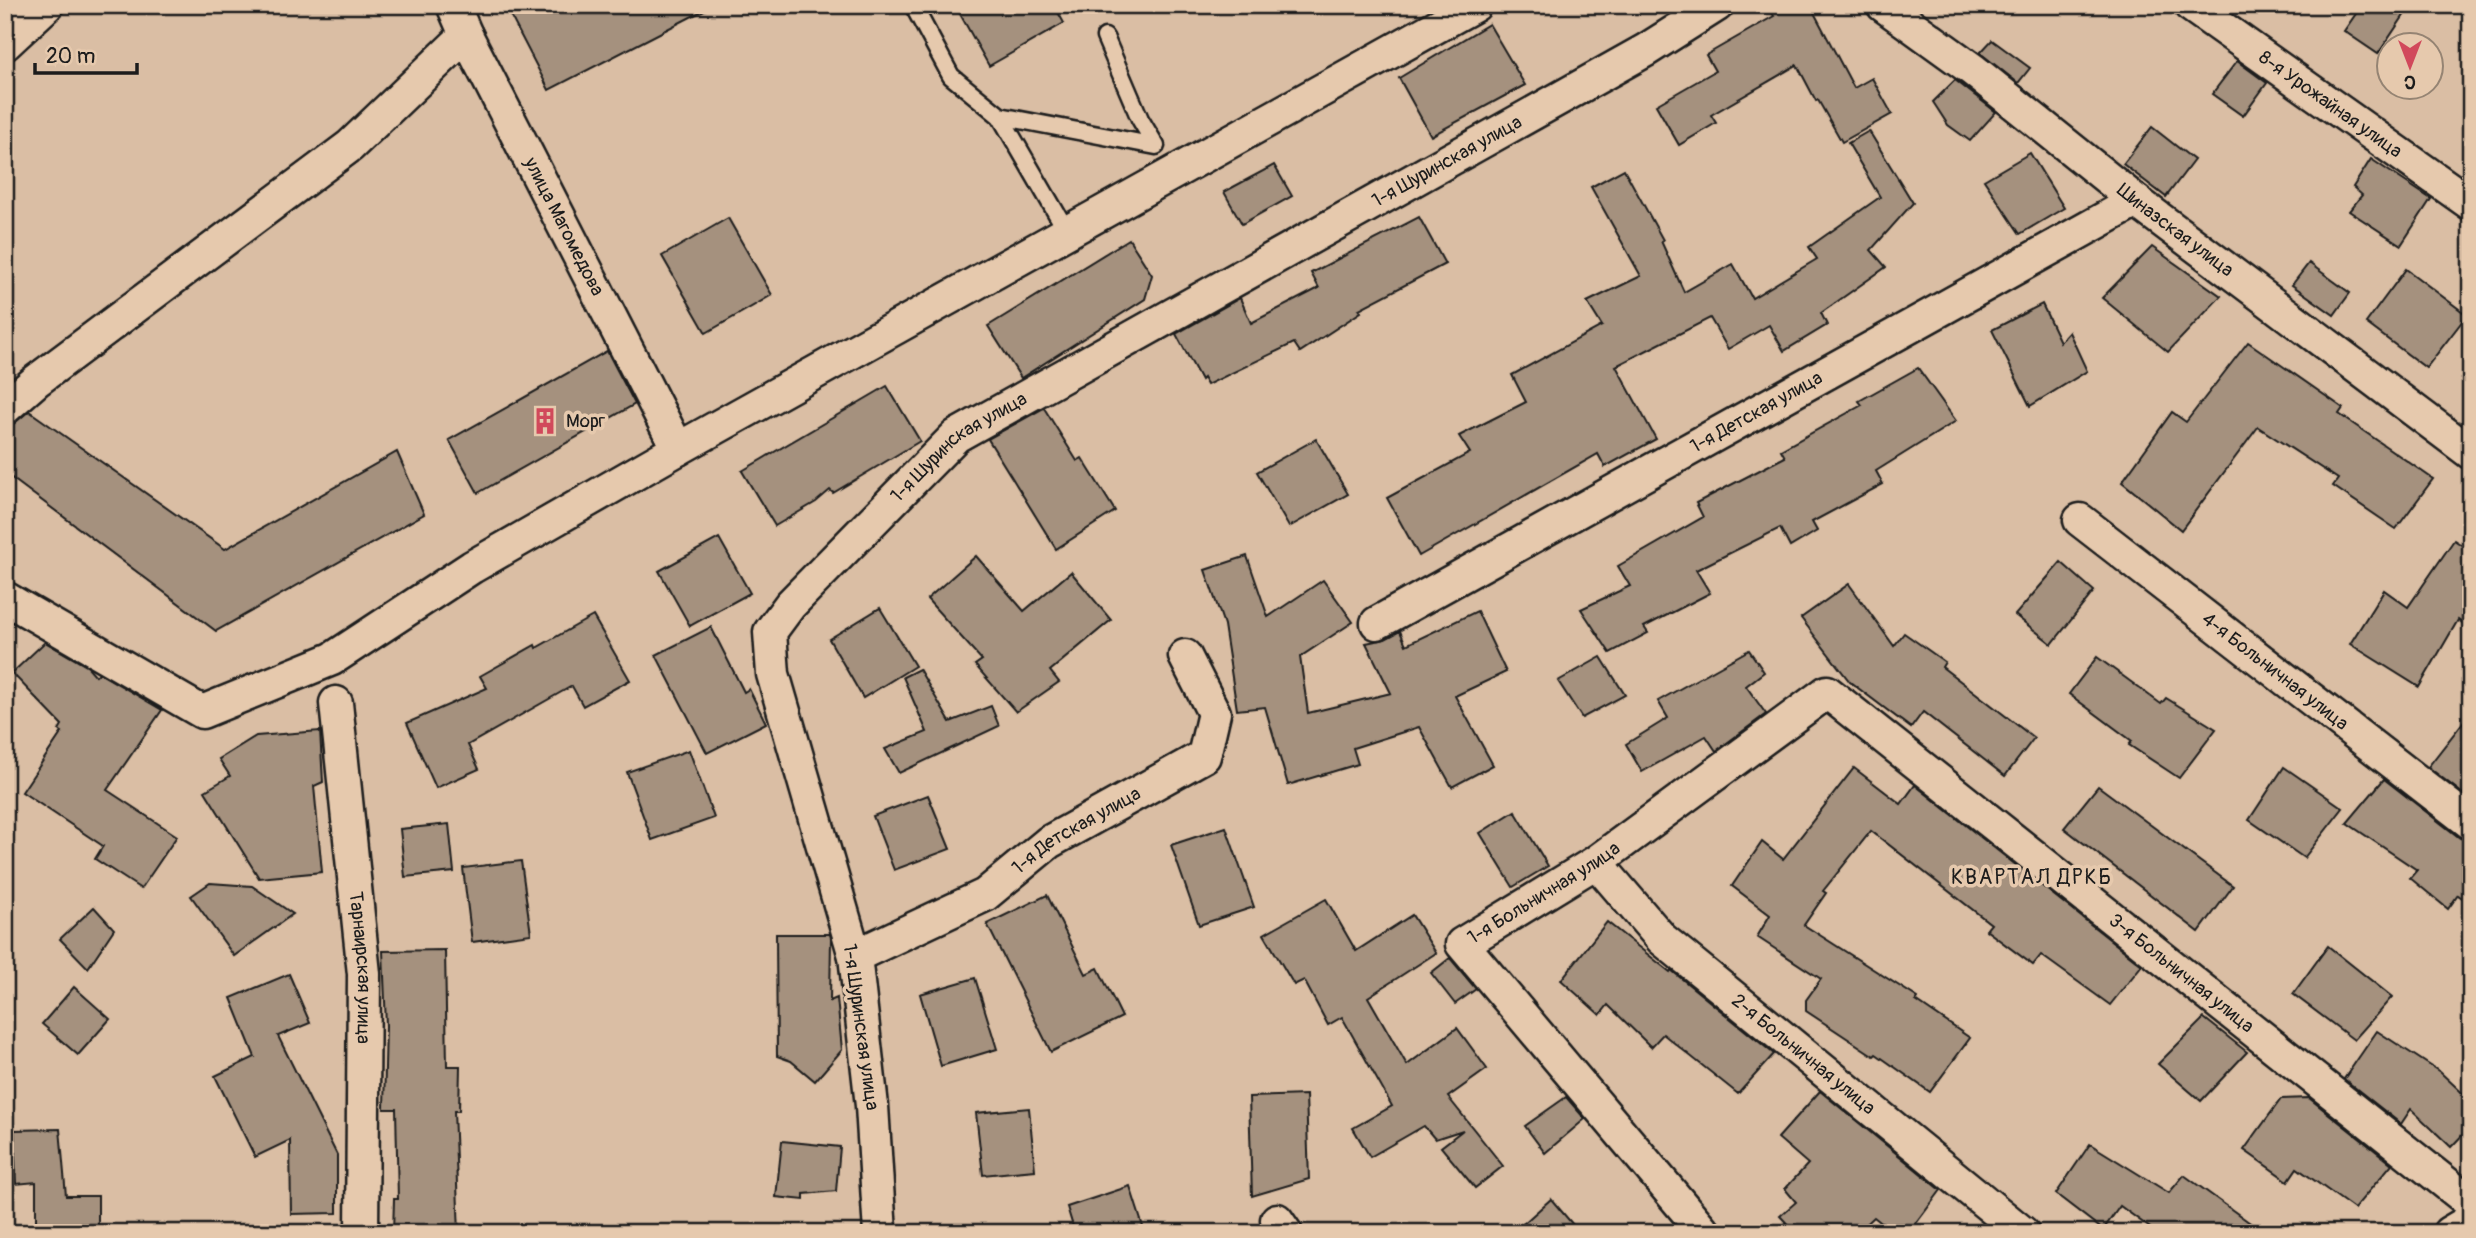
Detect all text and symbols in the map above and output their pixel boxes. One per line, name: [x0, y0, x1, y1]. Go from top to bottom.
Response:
scale bar: [35, 32, 136, 76]
north arrow: [2374, 32, 2444, 102]
text: 20 m: [46, 43, 95, 70]
street label: 8-я Урожайная улица: [2254, 45, 2407, 163]
text: С: [2404, 70, 2416, 94]
street label: 1-я Шуринская улица: [1368, 110, 1526, 213]
street label: улица Магомедова: [518, 152, 610, 300]
street label: Шиназская улица: [2112, 178, 2238, 282]
street label: 1-я Детская улица: [1686, 366, 1827, 458]
street label: 1-я Шуринская улица: [885, 387, 1031, 508]
building icon: Морг: [530, 406, 560, 436]
place label: Морг: [566, 409, 606, 433]
street label: 4-я Больничная улица: [2197, 607, 2353, 736]
street label: 1-я Детская улица: [1007, 781, 1145, 880]
street label: 1-я Больничная улица: [1463, 836, 1625, 950]
district label: КВАРТАЛ ДРКБ: [1951, 864, 2113, 891]
street label: Тарнаирская улица: [344, 890, 376, 1044]
street label: 3-я Больничная улица: [2104, 908, 2259, 1038]
street label: 1-я Шуринская улица: [837, 942, 885, 1112]
street label: 2-я Больничная улица: [1727, 989, 1880, 1120]

